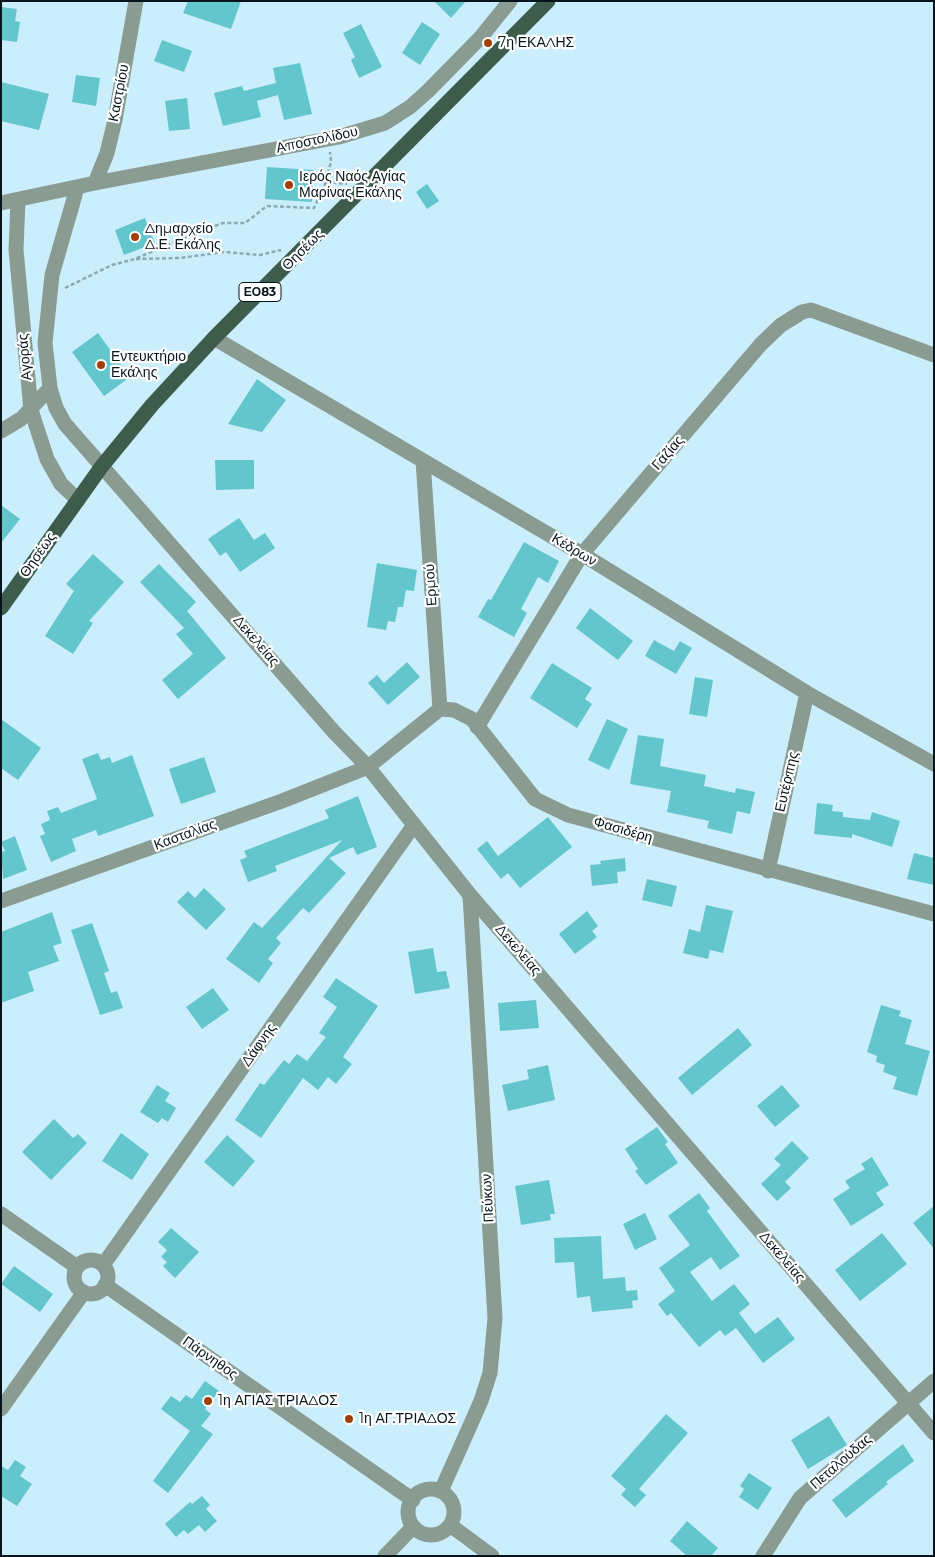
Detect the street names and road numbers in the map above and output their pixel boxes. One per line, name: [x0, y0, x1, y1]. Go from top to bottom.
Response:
street label: Καστρίου: [105, 63, 133, 123]
street label: Αποστολίδου: [275, 123, 359, 157]
street label: Θησέως: [279, 226, 327, 274]
road number: ΕΟ83: [239, 282, 281, 302]
street label: Αγοράς: [15, 333, 35, 381]
street label: Γαζίας: [649, 432, 687, 474]
street label: Θησέως: [16, 529, 60, 581]
street label: Κέδρων: [549, 530, 599, 570]
street label: Ερμού: [421, 563, 441, 607]
street label: Δεκελείας: [230, 612, 282, 670]
street label: Ευτέρπης: [772, 750, 802, 814]
street label: Φασιδέρη: [591, 814, 655, 846]
street label: Κασταλίας: [152, 816, 218, 854]
street label: Δεκελείας: [492, 921, 544, 979]
street label: Δάφνης: [238, 1020, 280, 1070]
street label: Πεύκων: [478, 1173, 498, 1223]
street label: Δεκελείας: [756, 1228, 808, 1286]
street label: Πάρνηθος: [179, 1333, 241, 1383]
street label: Πεταλούδας: [807, 1431, 875, 1493]

